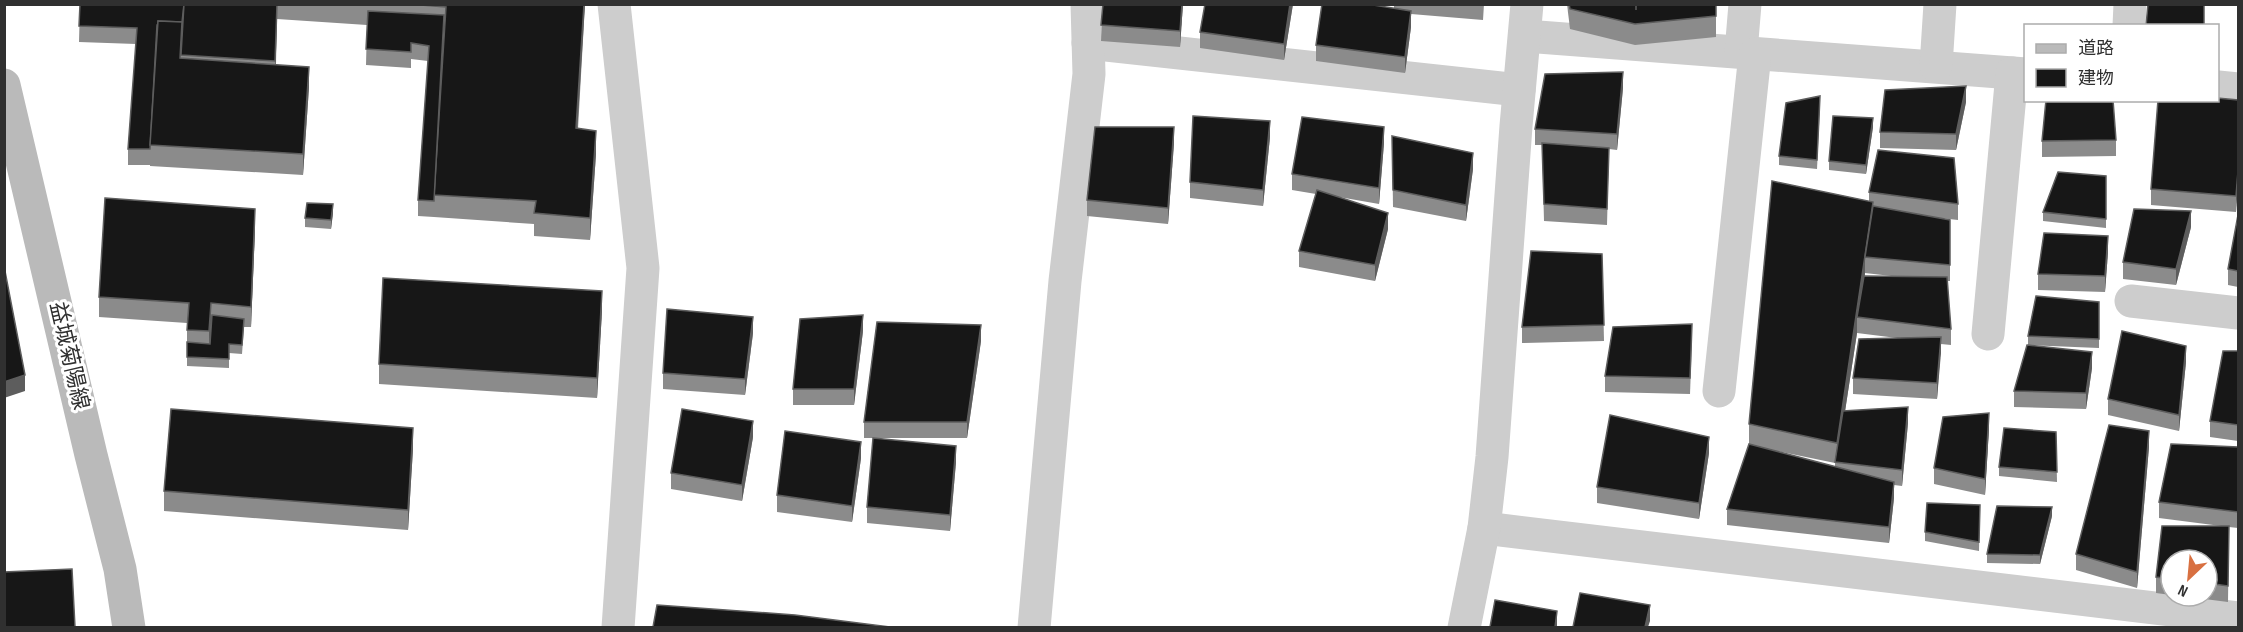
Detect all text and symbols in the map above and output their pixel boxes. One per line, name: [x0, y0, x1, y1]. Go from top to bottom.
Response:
legend: [2024, 24, 2219, 102]
text: 道路: [2078, 38, 2114, 59]
text: 建物: [2078, 68, 2114, 89]
street label: 益城菊陽線: [43, 299, 95, 413]
north arrow: [2159, 548, 2219, 608]
text: N: [2175, 580, 2191, 601]

